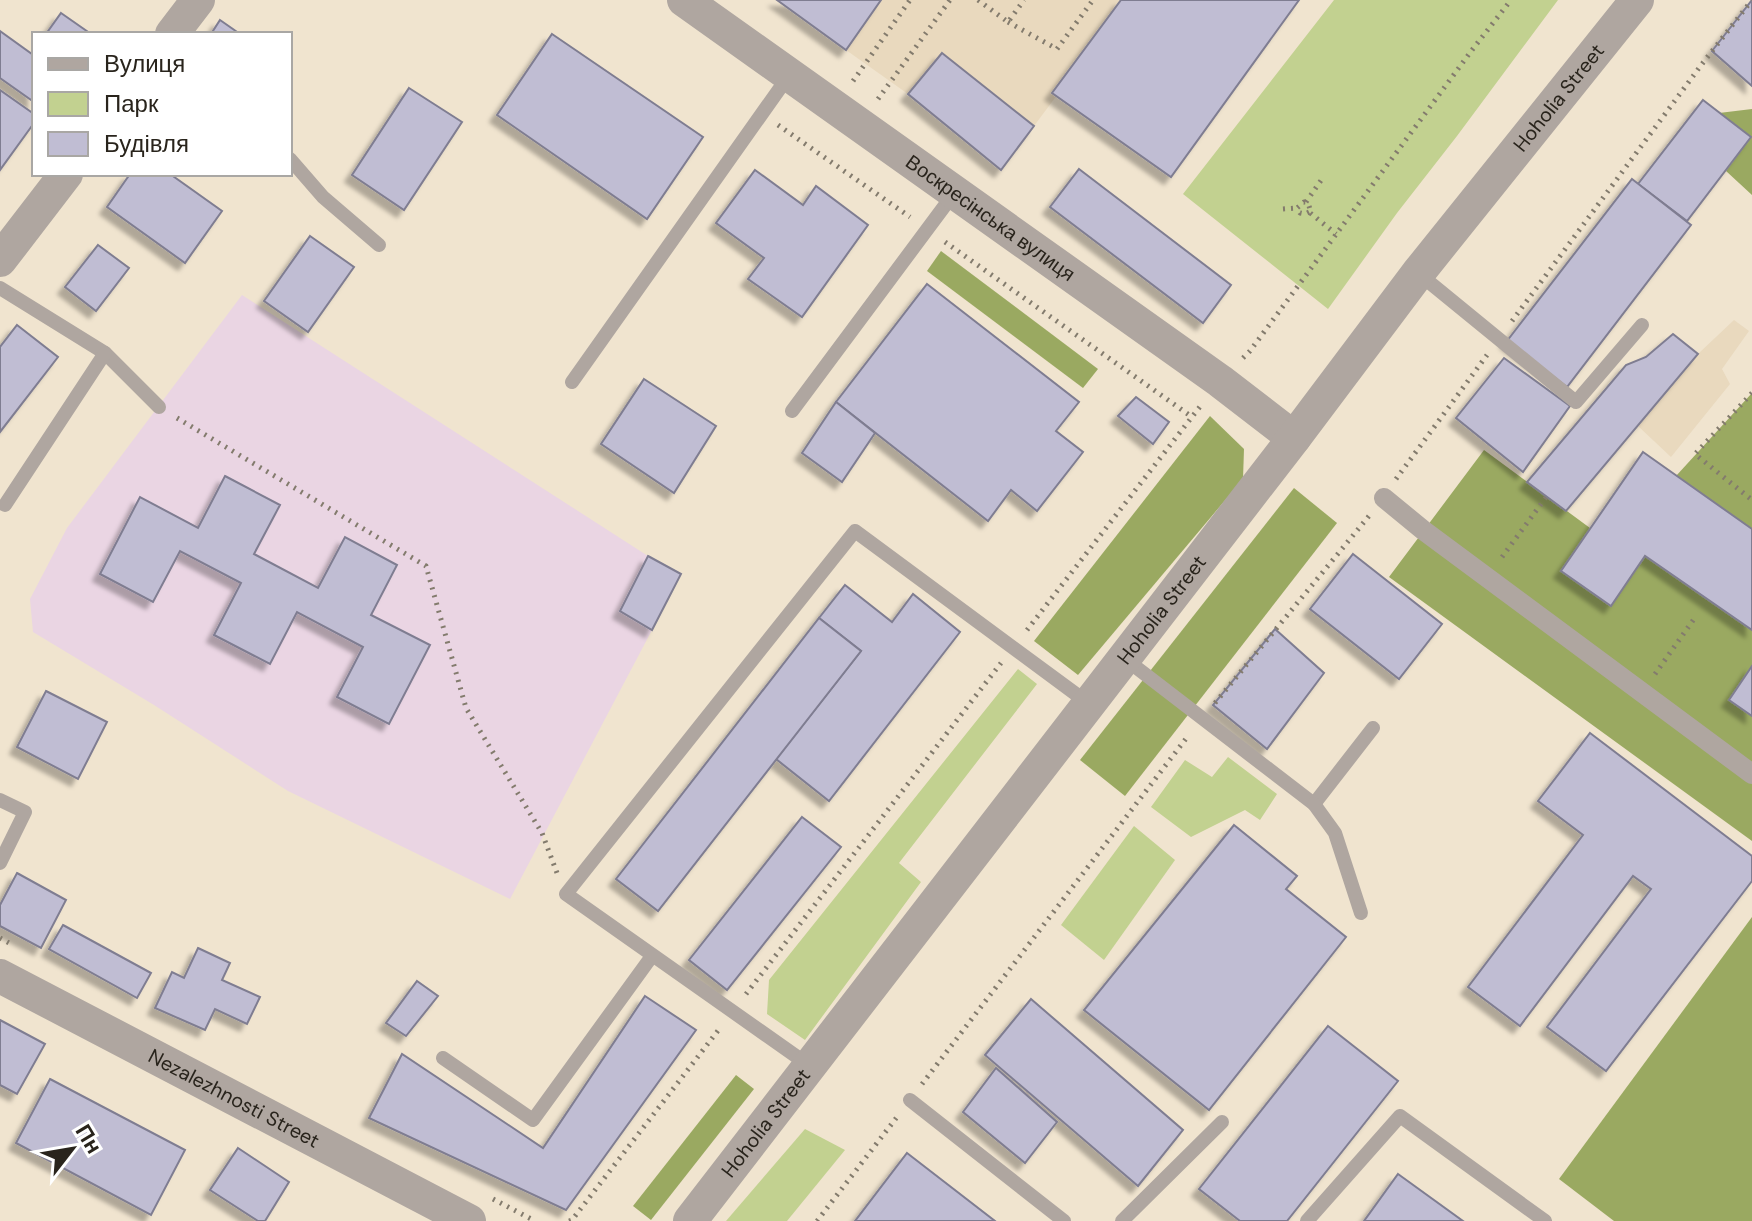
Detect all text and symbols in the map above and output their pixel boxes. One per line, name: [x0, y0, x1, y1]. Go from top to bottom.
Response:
legend: [32, 32, 292, 176]
street label: Hoholia Street: [1507, 38, 1610, 157]
text: Вулиця: [104, 48, 185, 79]
text: Парк: [104, 88, 159, 119]
text: Будівля: [104, 128, 189, 159]
street label: Воскресінська вулиця: [901, 149, 1080, 287]
street label: Hoholia Street: [1111, 550, 1212, 670]
street label: Nezalezhnosti Street: [144, 1043, 324, 1154]
street label: Hoholia Street: [715, 1063, 816, 1183]
north arrow: [32, 1109, 112, 1189]
text: Пн: [69, 1119, 109, 1159]

